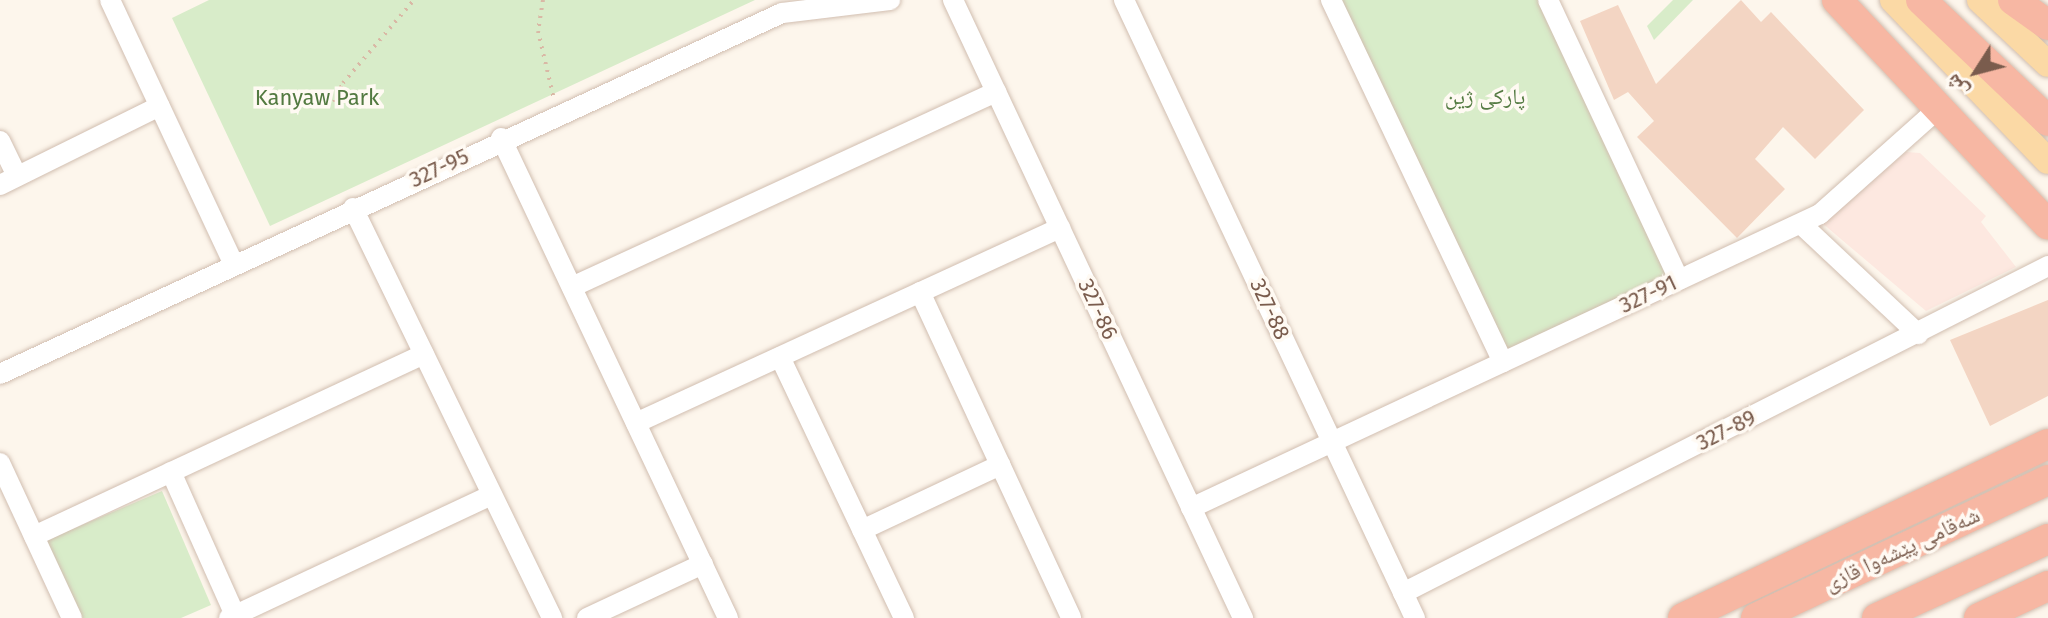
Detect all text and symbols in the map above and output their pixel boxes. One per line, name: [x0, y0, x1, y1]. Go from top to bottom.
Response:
north arrow: [1936, 32, 2016, 112]
text: ش: [1938, 69, 1974, 104]
park label: پارکی ژین: [1445, 84, 1525, 110]
park label: Kanyaw Park: [255, 85, 379, 111]
street label: 327-95: [405, 143, 473, 193]
street label: 327-91: [1615, 269, 1681, 319]
street label: 327-86: [1073, 274, 1123, 344]
street label: 327-88: [1244, 274, 1296, 344]
street label: 327-89: [1692, 404, 1760, 456]
street label: شەقامی پێشەوا قازی: [1820, 501, 1984, 597]

